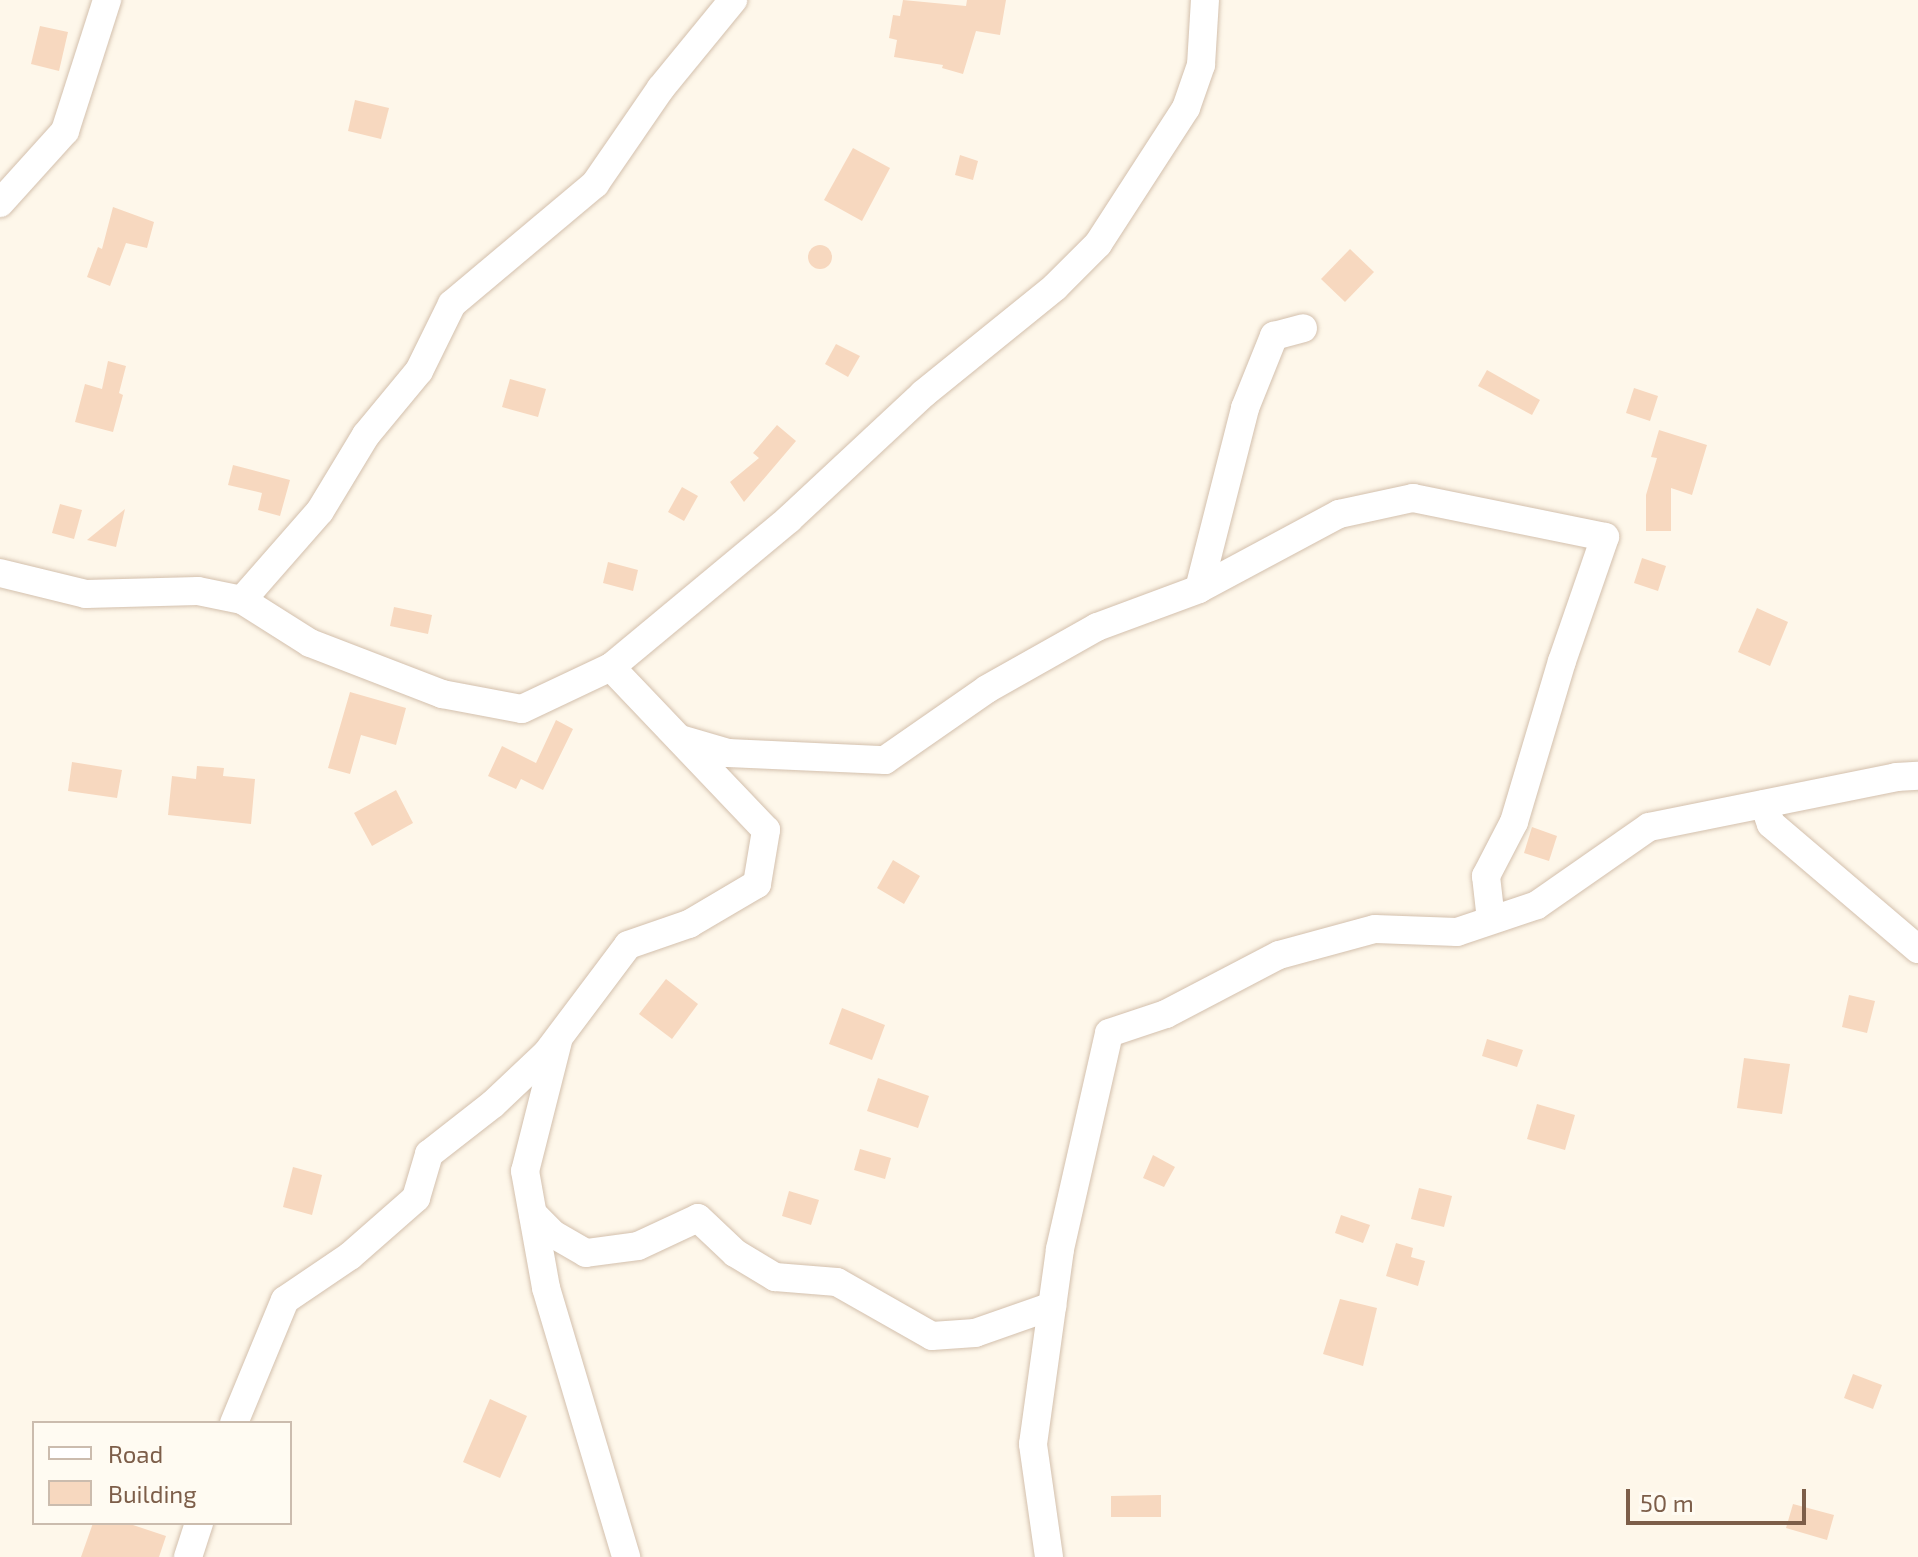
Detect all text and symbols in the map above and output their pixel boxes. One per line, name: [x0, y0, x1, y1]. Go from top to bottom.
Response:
legend: [32, 1421, 292, 1525]
text: Road: [108, 1439, 163, 1468]
scale bar: [1630, 1473, 1810, 1523]
text: Building: [108, 1479, 197, 1508]
text: 50 m: [1640, 1488, 1694, 1517]

